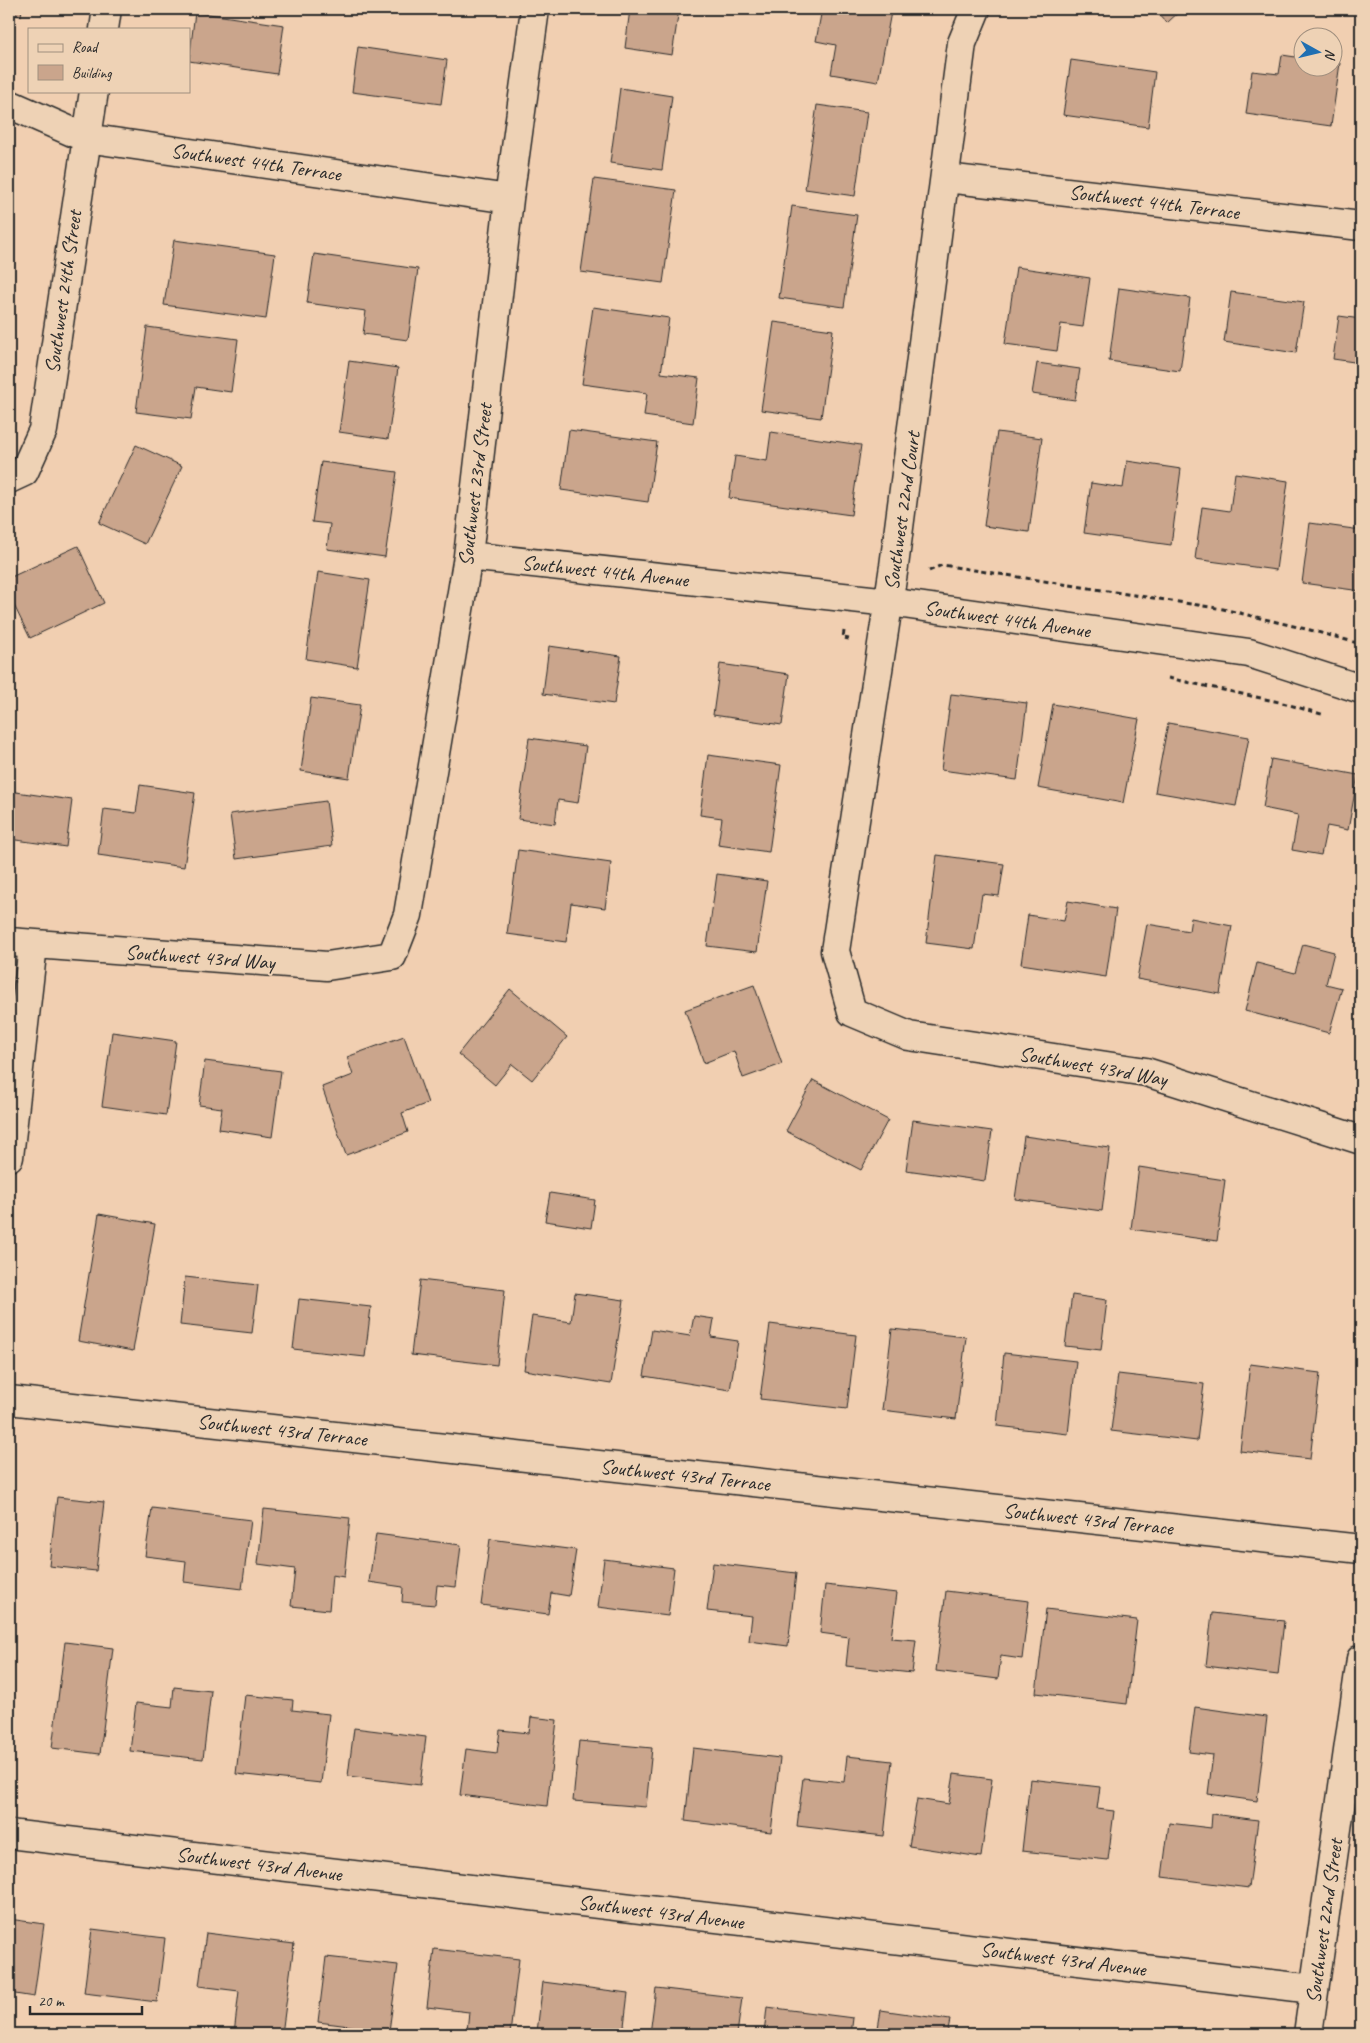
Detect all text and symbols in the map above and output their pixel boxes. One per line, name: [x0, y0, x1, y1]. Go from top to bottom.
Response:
legend: [28, 28, 190, 92]
north arrow: [1292, 28, 1342, 78]
text: Road: [72, 38, 99, 57]
text: N: [1321, 48, 1339, 62]
text: Building: [72, 64, 112, 83]
street label: Southwest 44th Terrace: [169, 137, 344, 187]
street label: Southwest 44th Terrace: [1067, 179, 1242, 225]
street label: Southwest 24th Street: [39, 207, 88, 375]
street label: Southwest 23rd Street: [452, 400, 498, 568]
street label: Southwest 22nd Court: [878, 428, 926, 592]
street label: Southwest 44th Avenue: [520, 549, 691, 593]
street label: Southwest 44th Avenue: [922, 594, 1093, 644]
street label: Southwest 43rd Way: [124, 939, 277, 975]
street label: Southwest 43rd Way: [1017, 1040, 1171, 1092]
street label: Southwest 43rd Terrace: [196, 1408, 369, 1452]
street label: Southwest 43rd Terrace: [599, 1453, 772, 1497]
street label: Southwest 43rd Terrace: [1002, 1497, 1175, 1541]
street label: Southwest 22nd Street: [1300, 1835, 1349, 2005]
street label: Southwest 43rd Avenue: [175, 1841, 344, 1887]
street label: Southwest 43rd Avenue: [577, 1889, 746, 1935]
street label: Southwest 43rd Avenue: [979, 1936, 1148, 1982]
scale bar: [30, 1983, 142, 2015]
text: 20 m: [38, 1992, 65, 2011]

